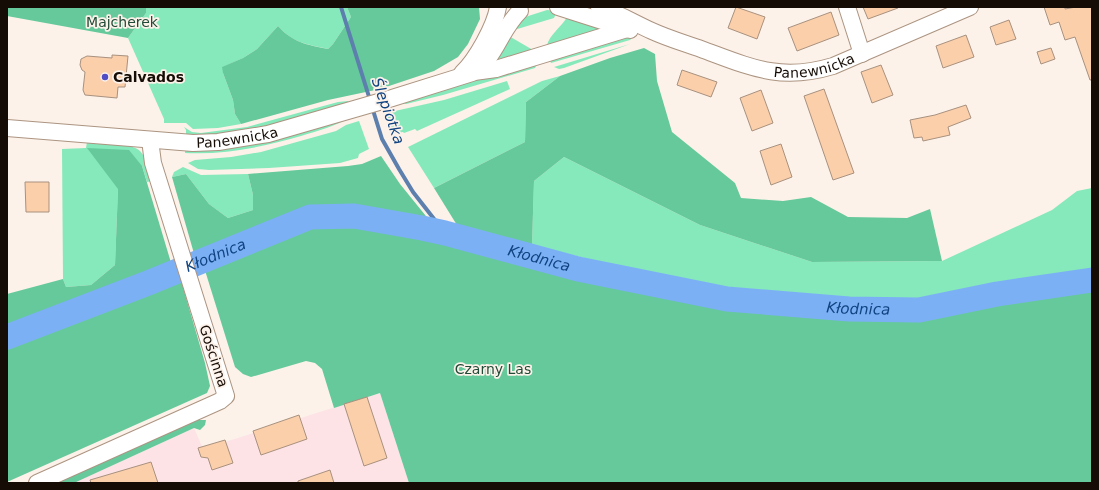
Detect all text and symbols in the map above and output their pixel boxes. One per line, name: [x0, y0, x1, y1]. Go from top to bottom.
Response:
park label: Majcherek: [86, 14, 159, 30]
street label: Panewnicka: [773, 50, 857, 81]
place label: Calvados: [113, 69, 184, 85]
marker: Calvados: [100, 72, 110, 82]
water label: Ślepiotka: [368, 75, 409, 147]
street label: Panewnicka: [196, 124, 280, 151]
water label: Kłodnica: [183, 235, 249, 276]
water label: Kłodnica: [506, 241, 572, 276]
water label: Kłodnica: [826, 298, 890, 319]
street label: Gościnna: [196, 323, 232, 389]
park label: Czarny Las: [455, 361, 531, 377]

